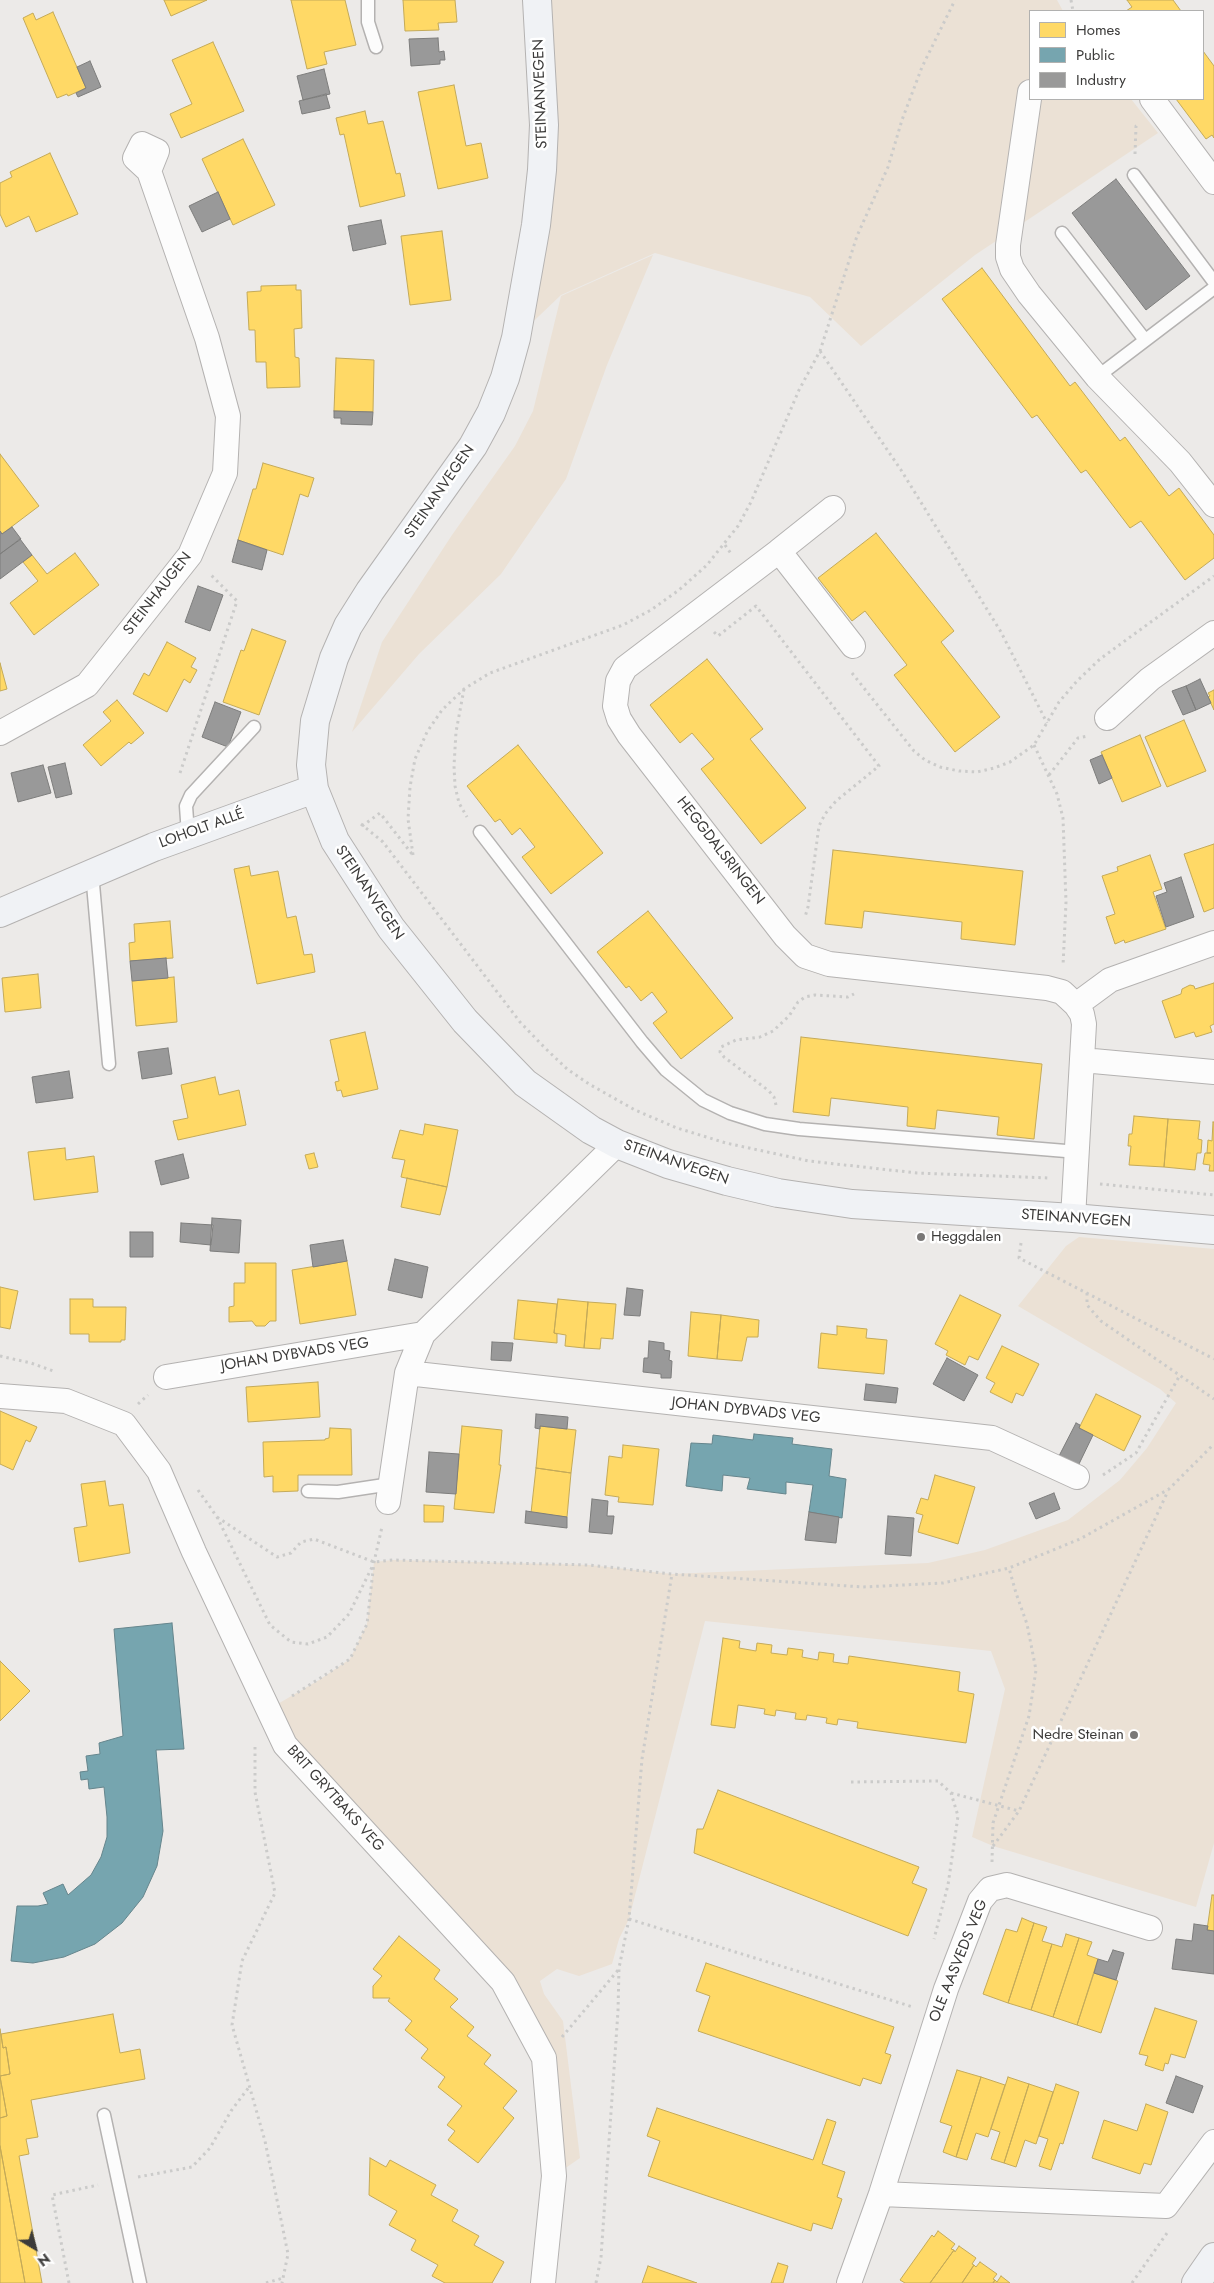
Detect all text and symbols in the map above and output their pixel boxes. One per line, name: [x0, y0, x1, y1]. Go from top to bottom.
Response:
legend: [1029, 10, 1204, 100]
text: Homes: [1076, 19, 1120, 41]
street label: STEINANVEGEN: [530, 39, 552, 149]
text: Public: [1076, 44, 1115, 66]
text: Industry: [1076, 69, 1126, 91]
street label: STEINANVEGEN: [401, 442, 479, 542]
street label: STEINHAUGEN: [120, 549, 196, 639]
street label: HEGGDALSRINGEN: [672, 793, 768, 909]
street label: LOHOLT ALLÉ: [157, 805, 247, 853]
street label: STEINANVEGEN: [331, 842, 407, 944]
street label: STEINANVEGEN: [621, 1137, 731, 1189]
street label: STEINANVEGEN: [1021, 1206, 1131, 1232]
place label: Heggdalen: [931, 1228, 1001, 1246]
marker: Heggdalen: [915, 1231, 927, 1243]
street label: JOHAN DYBVADS VEG: [220, 1334, 370, 1376]
street label: JOHAN DYBVADS VEG: [671, 1394, 821, 1428]
place label: Nedre Steinan: [1033, 1726, 1124, 1744]
marker: Nedre Steinan: [1128, 1729, 1140, 1741]
street label: BRIT GRYTBAKS VEG: [283, 1742, 387, 1856]
street label: OLE AASVEDS VEG: [926, 1897, 992, 2025]
north arrow: [10, 2223, 60, 2273]
text: N: [34, 2249, 54, 2271]

